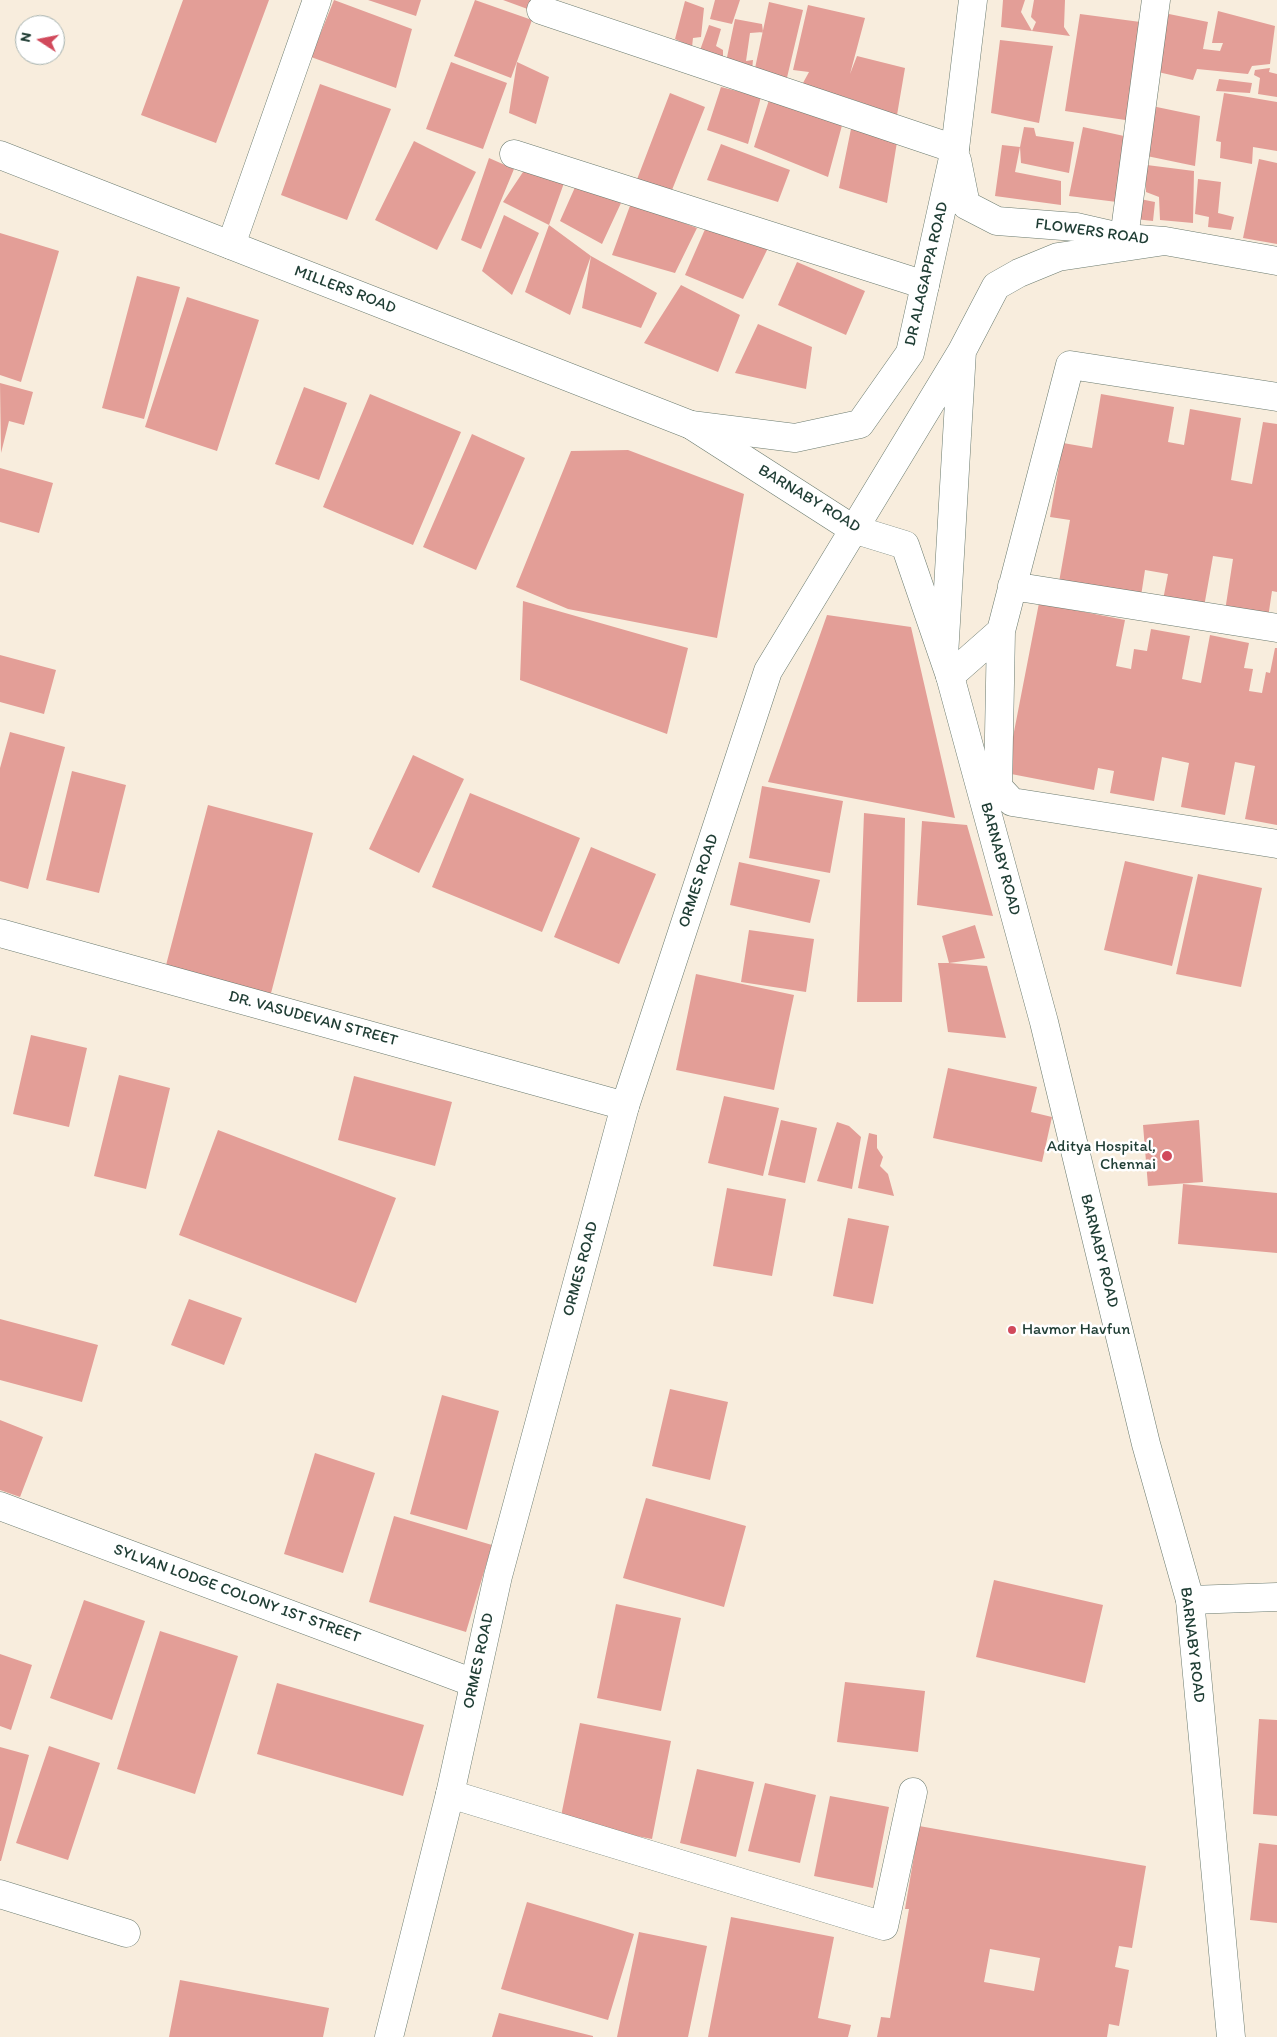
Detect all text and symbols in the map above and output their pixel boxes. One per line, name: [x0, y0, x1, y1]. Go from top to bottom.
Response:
north arrow: [15, 15, 65, 65]
text: N: [17, 31, 35, 44]
street label: DR ALAGAPPA ROAD: [901, 200, 953, 348]
street label: FLOWERS ROAD: [1034, 215, 1150, 249]
street label: MILLERS ROAD: [291, 262, 399, 318]
street label: BARNABY ROAD: [754, 461, 864, 537]
street label: BARNABY ROAD: [976, 800, 1024, 918]
street label: ORMES ROAD: [675, 832, 723, 930]
street label: DR. VASUDEVAN STREET: [226, 987, 400, 1051]
place label: Aditya Hospital, Chennai: [1047, 1137, 1156, 1175]
marker: Aditya Hospital, Chennai: [1160, 1149, 1174, 1163]
street label: BARNABY ROAD: [1076, 1192, 1122, 1310]
street label: ORMES ROAD: [559, 1219, 603, 1319]
place label: Havmor Havfun: [1022, 1320, 1130, 1340]
marker: Havmor Havfun: [1006, 1324, 1018, 1336]
street label: SYLVAN LODGE COLONY 1ST STREET: [111, 1540, 363, 1648]
street label: BARNABY ROAD: [1175, 1586, 1209, 1704]
street label: ORMES ROAD: [459, 1611, 499, 1711]

